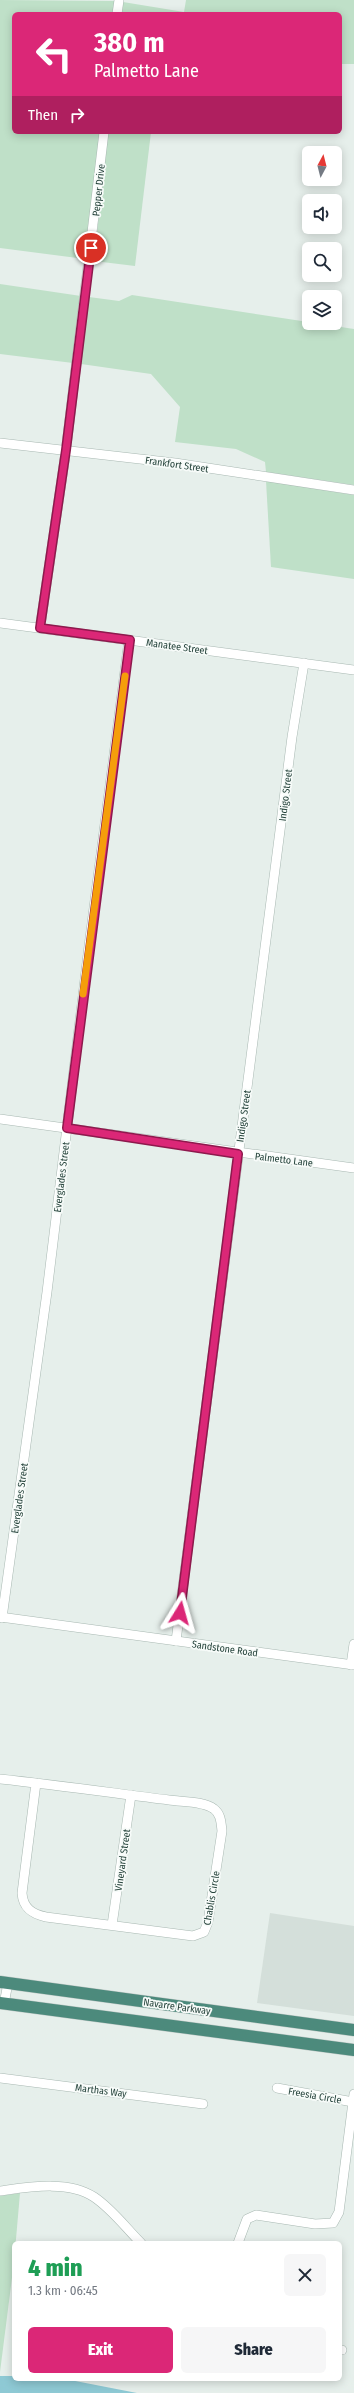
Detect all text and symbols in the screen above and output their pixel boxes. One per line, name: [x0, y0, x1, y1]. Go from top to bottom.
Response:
text: 380 m: [94, 26, 165, 59]
icon: left: [28, 28, 80, 80]
text: Palmetto Lane: [94, 60, 199, 82]
icon: right: [66, 104, 88, 126]
text: Then: [28, 106, 58, 124]
north arrow: [302, 146, 342, 186]
map controls: [302, 146, 342, 330]
street label: Pepper Drive: [90, 163, 108, 217]
button: sound: [302, 194, 342, 234]
pin: [74, 231, 108, 265]
icon: arrive: [80, 237, 102, 259]
button: search: [302, 242, 342, 282]
button: layers: [302, 290, 342, 330]
street label: Frankfort Street: [144, 455, 210, 475]
street label: Manatee Street: [145, 637, 209, 657]
street label: Indigo Street: [277, 768, 295, 822]
street label: Indigo Street: [234, 1089, 254, 1143]
street label: Everglades Street: [52, 1140, 72, 1213]
street label: Palmetto Lane: [254, 1150, 314, 1170]
street label: Everglades Street: [9, 1461, 31, 1534]
position arrow: [159, 1592, 201, 1634]
street label: Sandstone Road: [191, 1638, 259, 1660]
street label: Vineyard Street: [113, 1828, 133, 1892]
street label: Chablis Circle: [201, 1870, 223, 1926]
street label: Navarre Parkway: [143, 1996, 212, 2018]
street label: Marthas Way: [74, 2082, 128, 2100]
street label: Freesia Circle: [287, 2085, 342, 2107]
text: 4 min: [28, 2254, 82, 2282]
button: close: [284, 2254, 326, 2296]
text: 1.3 km · 06:45: [28, 2283, 98, 2298]
button: Exit: [28, 2327, 173, 2373]
button: Share: [181, 2327, 326, 2373]

